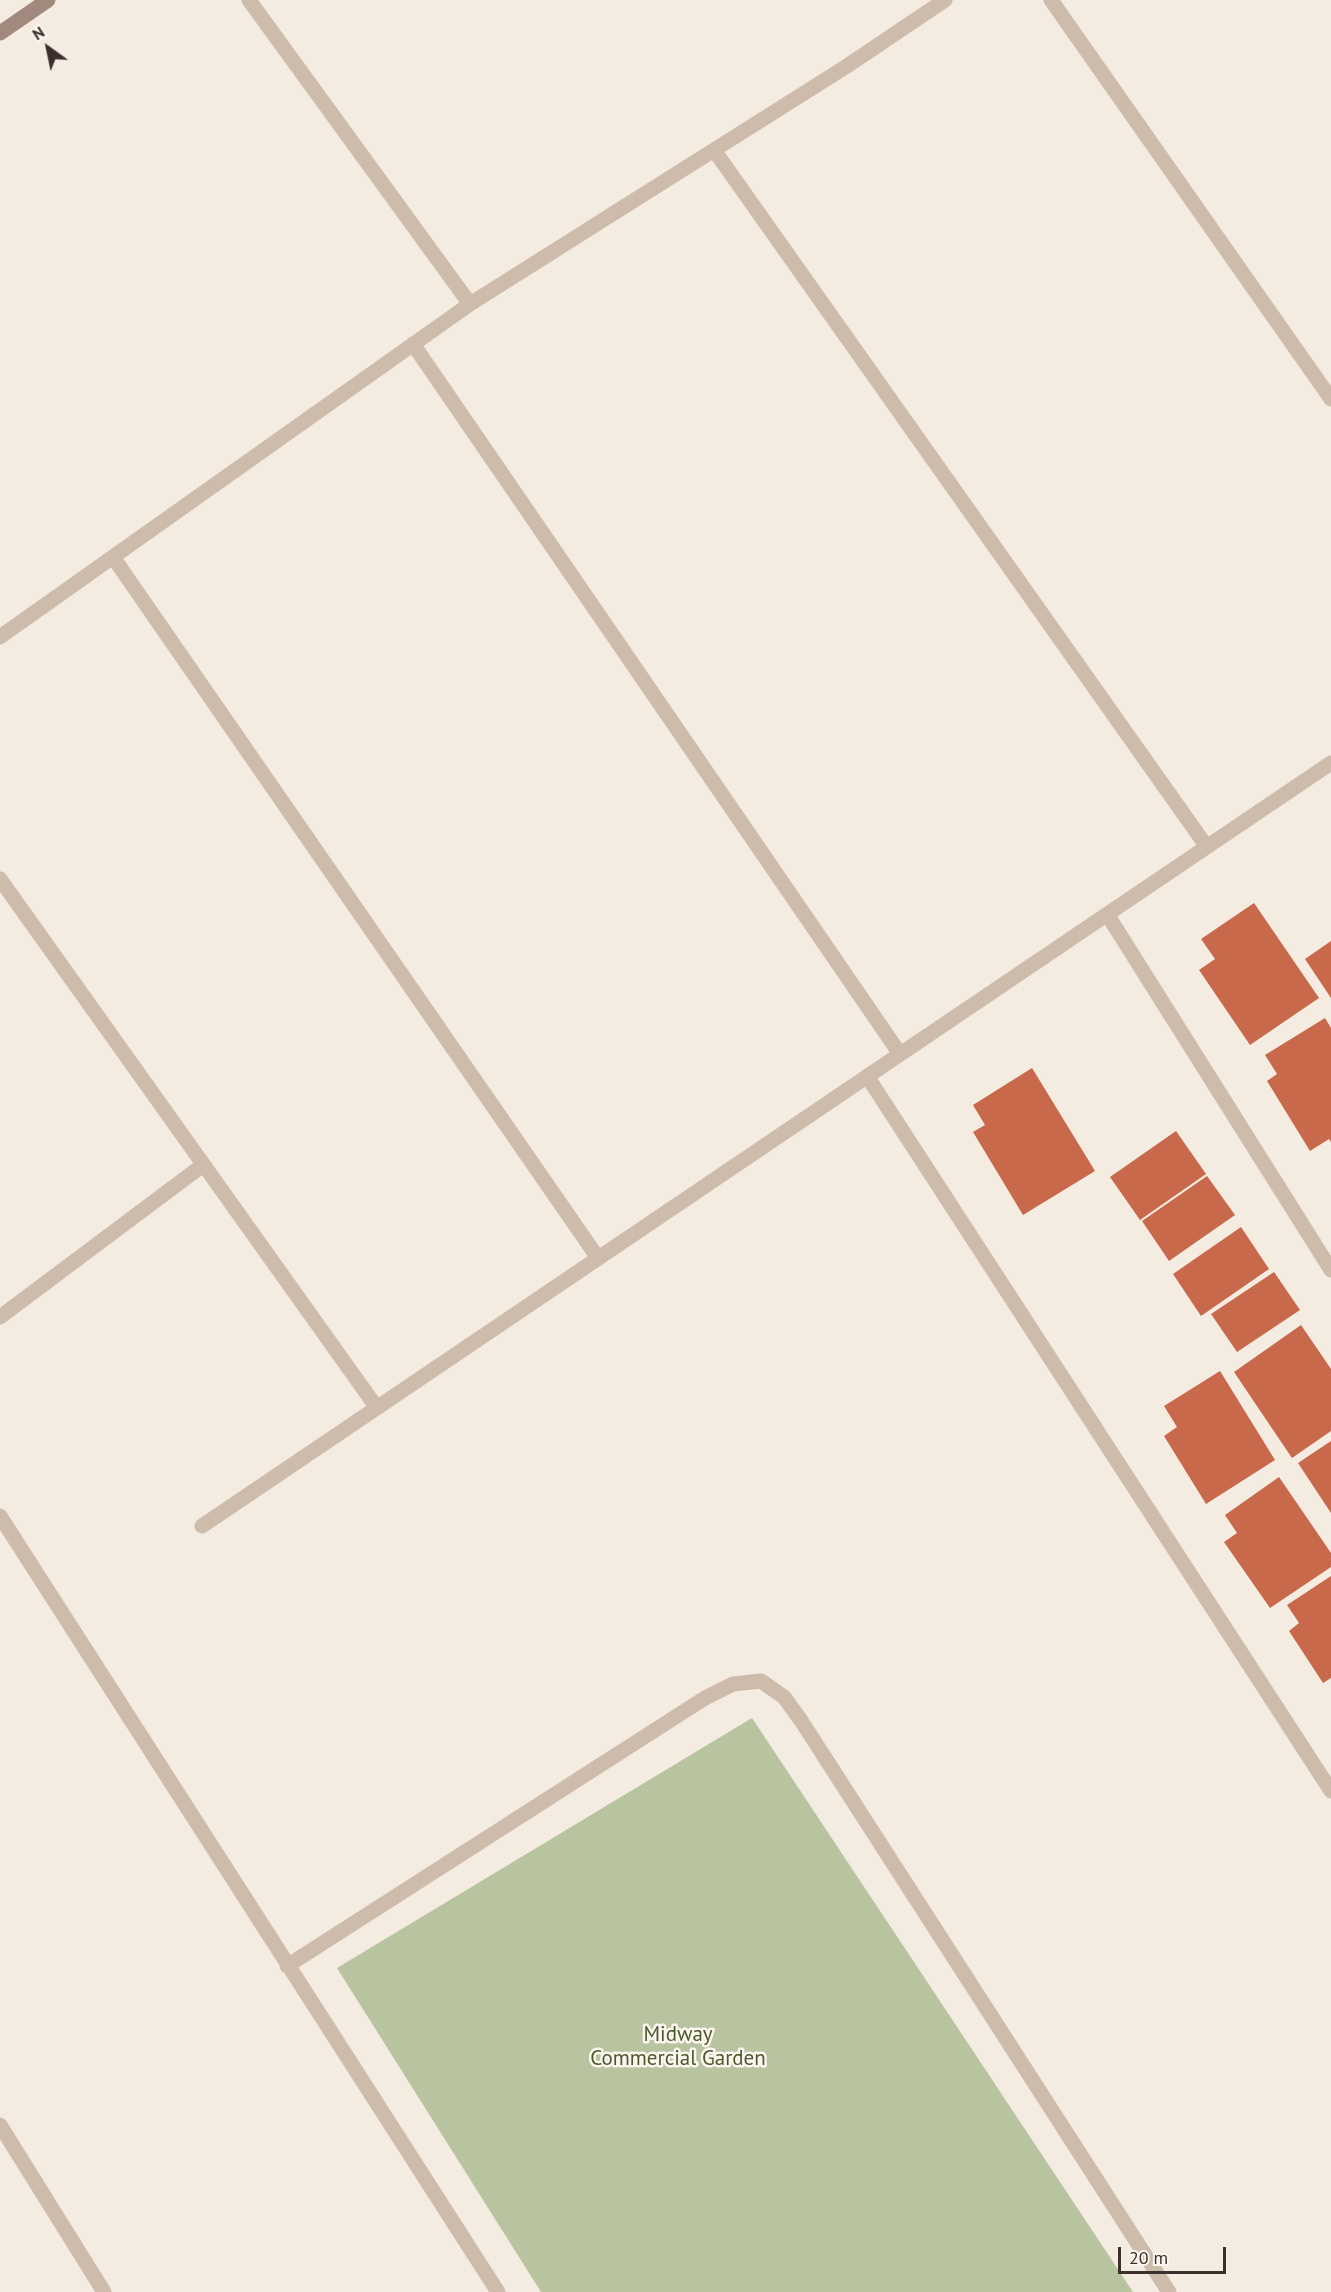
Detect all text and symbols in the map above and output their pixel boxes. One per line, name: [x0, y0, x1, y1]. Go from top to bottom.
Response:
north arrow: [18, 18, 78, 78]
text: N: [28, 22, 48, 44]
park label: Midway Commercial Garden: [590, 2022, 766, 2072]
scale bar: [1121, 2235, 1229, 2273]
text: 20 m: [1129, 2246, 1168, 2269]

